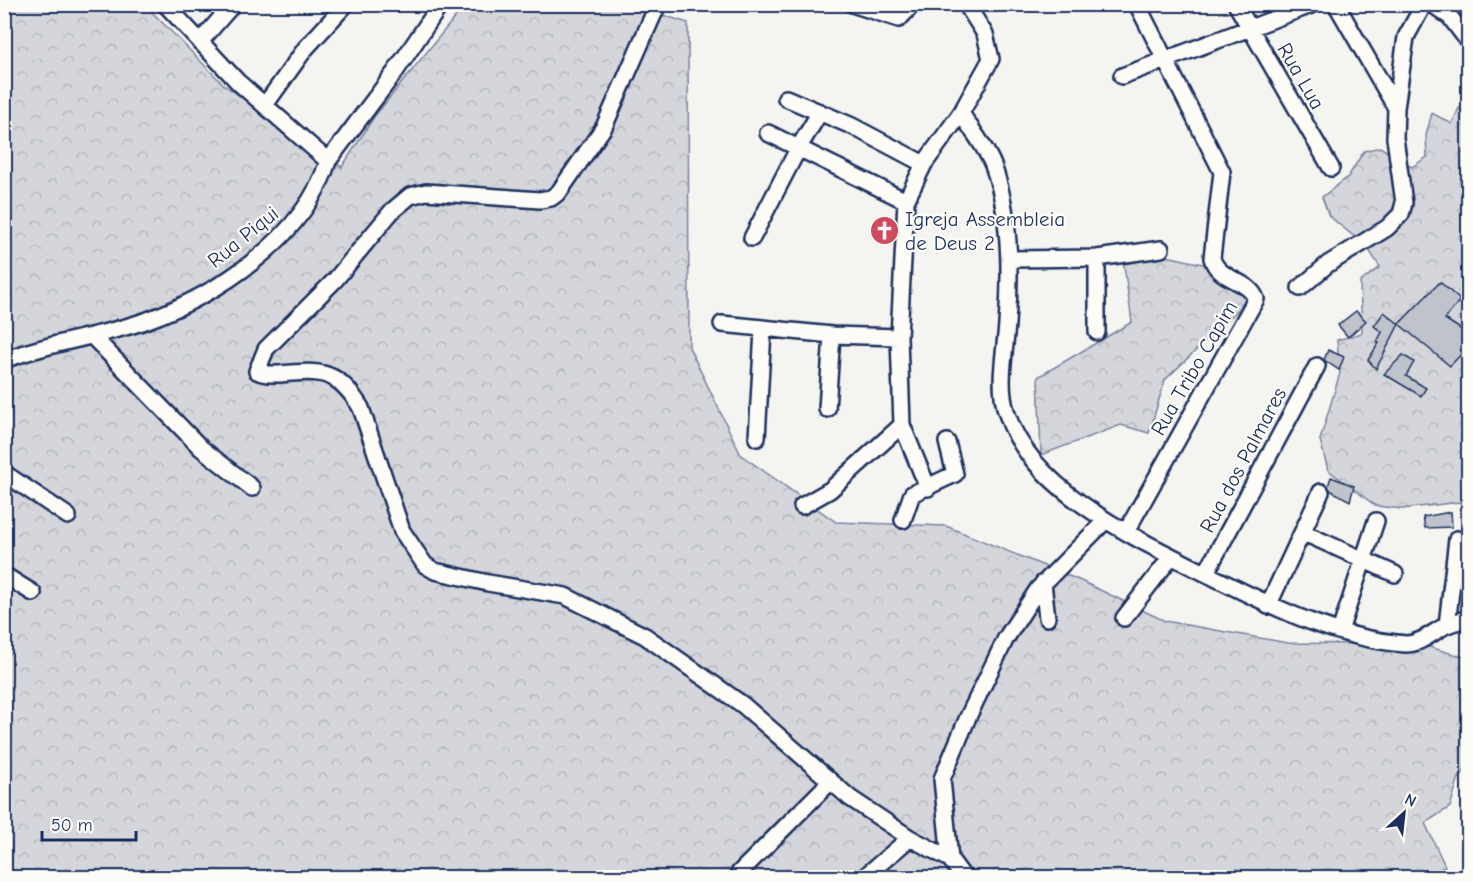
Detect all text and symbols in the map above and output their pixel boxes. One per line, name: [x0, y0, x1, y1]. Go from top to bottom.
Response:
street label: Rua Lua: [1272, 38, 1330, 114]
street label: Rua Piqui: [203, 201, 283, 273]
place label: Igreja Assembleia de Deus 2: [905, 207, 1065, 255]
church icon: Igreja Assembleia de Deus 2: [868, 215, 900, 247]
street label: Rua Tribo Capim: [1146, 296, 1242, 440]
street label: Rua dos Palmares: [1195, 383, 1291, 537]
north arrow: [1374, 783, 1434, 843]
text: N: [1402, 790, 1419, 811]
scale bar: [42, 804, 136, 842]
text: 50 m: [51, 815, 93, 836]

